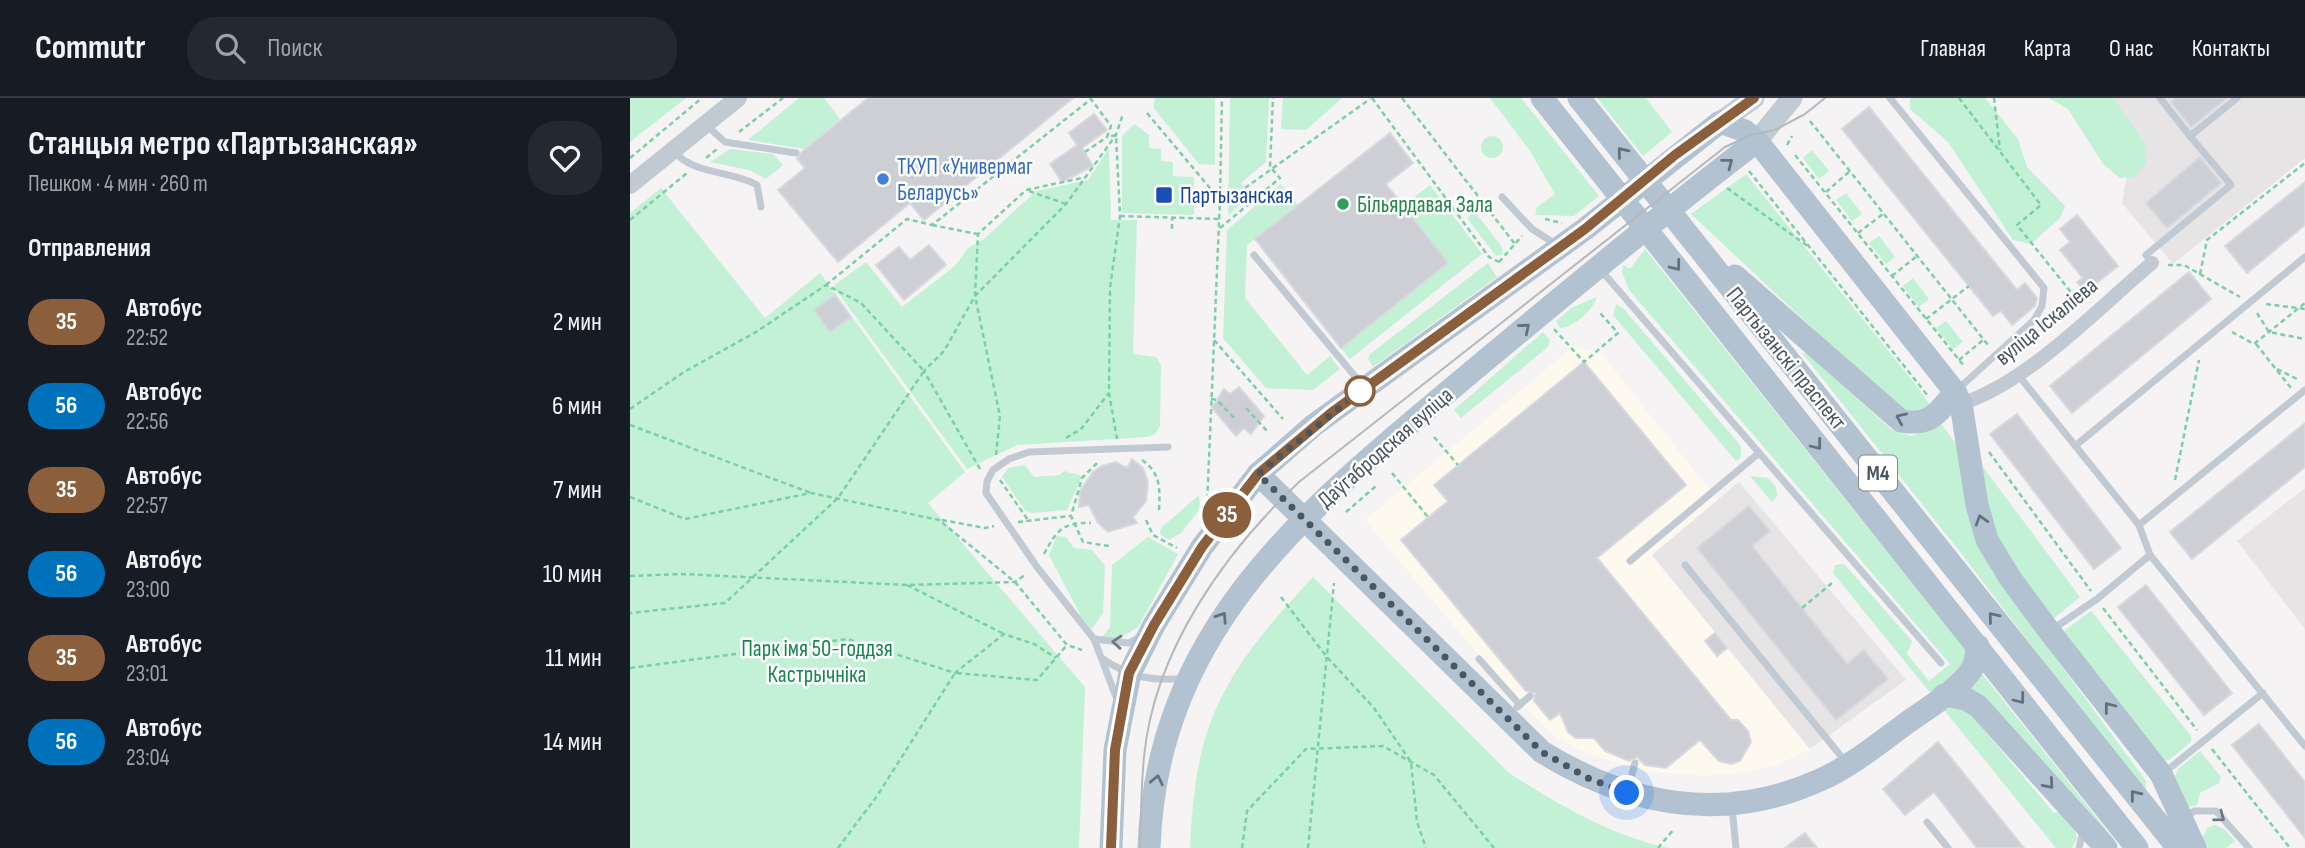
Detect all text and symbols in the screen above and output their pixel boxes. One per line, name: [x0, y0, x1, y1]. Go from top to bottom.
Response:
search box: [187, 17, 677, 80]
text: Commutr: [35, 28, 145, 68]
icon: search: [211, 29, 249, 67]
text: Поиск: [267, 33, 322, 64]
text: Главная: [1920, 34, 1986, 63]
text: Карта: [2024, 34, 2071, 63]
text: О нас: [2109, 34, 2154, 63]
text: Контакты: [2192, 34, 2270, 63]
button: heart: [528, 121, 602, 195]
text: Станцыя метро «Партызанская»: [28, 124, 418, 164]
one-way arrow: [1618, 147, 1630, 160]
place label: ТКУП «Универмаг Беларусь»: [897, 153, 1033, 207]
one-way arrow: [1720, 159, 1732, 172]
text: Пешком · 4 мин · 260 m: [28, 170, 208, 198]
marker: ТКУП «Универмаг Беларусь»: [875, 171, 891, 187]
place label: Партызанская: [1180, 182, 1293, 210]
marker: Партызанская: [1154, 185, 1174, 205]
place label: Більярдавая Зала: [1357, 191, 1493, 219]
marker: Більярдавая Зала: [1335, 196, 1351, 212]
text: Отправления: [28, 233, 151, 264]
one-way arrow: [1668, 258, 1680, 271]
street label: вуліца Іскаліева: [1990, 272, 2104, 372]
street label: Партызанскі праспект: [1720, 282, 1852, 436]
text: Автобус: [126, 293, 202, 324]
text: 35: [56, 307, 77, 336]
text: 2 мин: [553, 307, 602, 338]
text: 22:52: [126, 324, 168, 352]
one-way arrow: [1516, 324, 1529, 336]
unlabelled marker: [1345, 376, 1375, 406]
text: Автобус: [126, 377, 202, 408]
street label: Даўгабродская вуліца: [1312, 381, 1459, 514]
text: 56: [56, 391, 77, 420]
text: 6 мин: [552, 391, 602, 422]
text: 22:56: [126, 408, 169, 436]
one-way arrow: [1896, 412, 1908, 426]
one-way arrow: [1809, 437, 1822, 449]
road number: М4: [1859, 456, 1897, 490]
text: Автобус: [126, 461, 202, 492]
text: 35: [56, 475, 77, 504]
text: 7 мин: [553, 475, 602, 506]
text: 22:57: [126, 492, 168, 520]
line badge: 35: [1196, 492, 1258, 538]
text: 35: [1216, 500, 1238, 529]
one-way arrow: [1975, 515, 1990, 527]
text: Автобус: [126, 545, 202, 576]
text: 56: [56, 559, 77, 588]
text: 10 мин: [543, 559, 602, 590]
text: 23:00: [126, 576, 170, 604]
one-way arrow: [1213, 612, 1226, 625]
one-way arrow: [1989, 612, 2002, 624]
text: Автобус: [126, 629, 202, 660]
park label: Парк імя 50-годдзя Кастрычніка: [741, 635, 893, 689]
one-way arrow: [1111, 635, 1122, 650]
text: 35: [56, 643, 77, 672]
text: 11 мин: [545, 643, 602, 674]
text: 23:01: [126, 660, 168, 688]
one-way arrow: [2011, 692, 2024, 704]
one-way arrow: [2105, 702, 2117, 715]
text: Автобус: [126, 713, 202, 744]
text: 56: [56, 727, 77, 756]
text: 14 мин: [543, 727, 602, 758]
text: 23:04: [126, 744, 169, 772]
one-way arrow: [1149, 774, 1164, 786]
your location: [1609, 775, 1644, 810]
one-way arrow: [2041, 776, 2053, 789]
one-way arrow: [2131, 790, 2144, 802]
one-way arrow: [2213, 809, 2225, 821]

